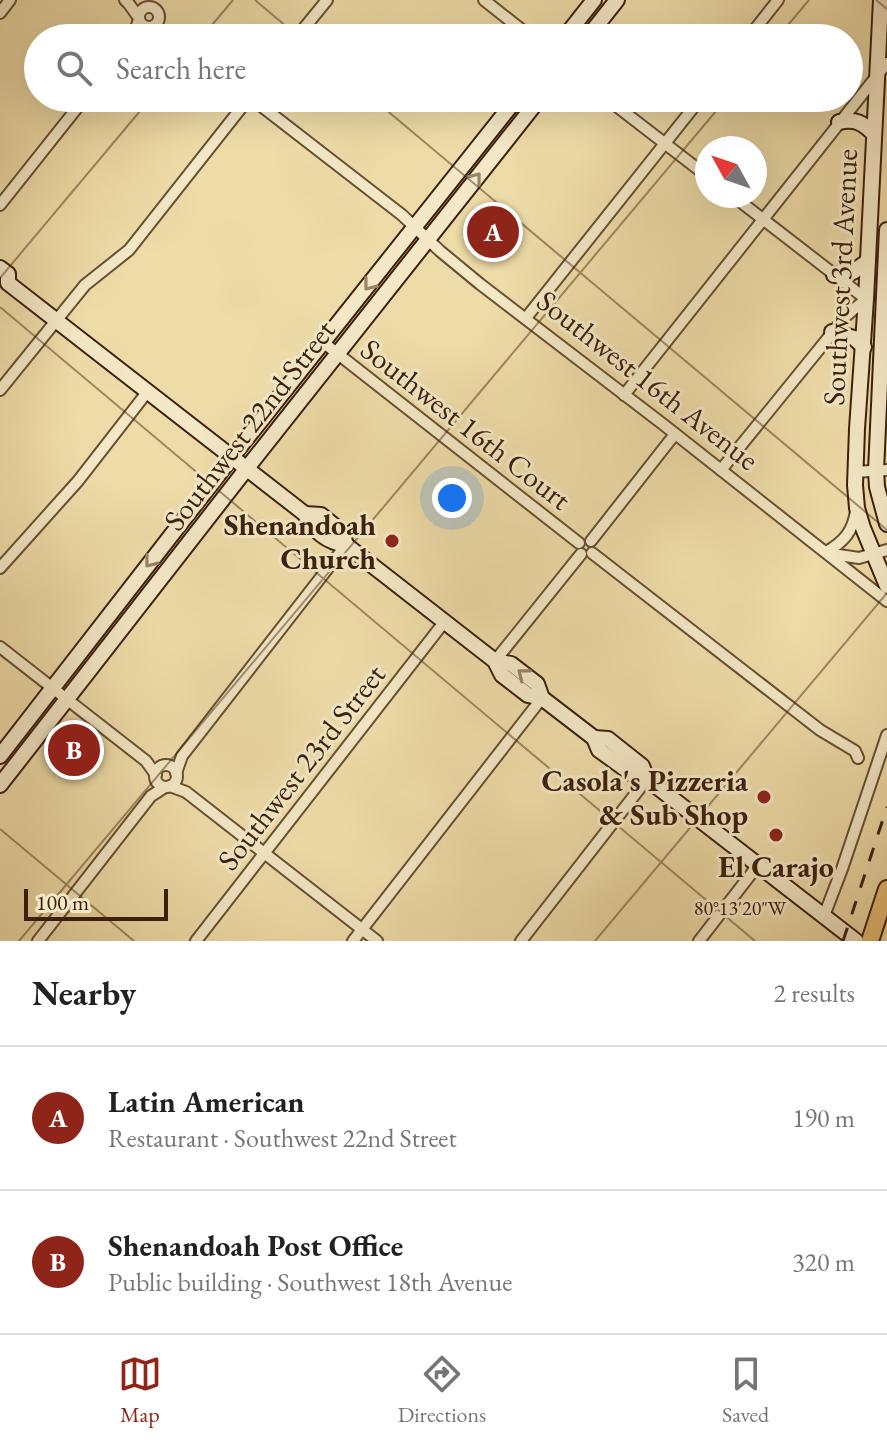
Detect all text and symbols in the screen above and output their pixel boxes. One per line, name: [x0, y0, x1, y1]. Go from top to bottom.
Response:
search box: [24, 24, 863, 112]
icon: search: [52, 46, 96, 90]
text: Search here: [116, 49, 246, 88]
north arrow: [695, 136, 767, 208]
street label: Southwest 3rd Avenue: [814, 148, 866, 406]
one-way arrow: [467, 172, 481, 187]
pin: A: [467, 202, 519, 262]
one-way arrow: [365, 276, 379, 291]
street label: Southwest 16th Avenue: [529, 281, 767, 479]
street label: Southwest 22nd Street: [154, 311, 344, 538]
street label: Southwest 16th Court: [353, 330, 579, 519]
your location: [432, 478, 472, 518]
place label: Shenandoah Church: [224, 505, 376, 578]
marker: Shenandoah Church: [383, 532, 401, 550]
one-way arrow: [146, 553, 160, 568]
street label: Southwest 23rd Street: [208, 656, 394, 878]
one-way arrow: [517, 669, 532, 683]
pin: B: [48, 720, 100, 780]
place label: Casola's Pizzeria & Sub Shop: [542, 761, 749, 834]
marker: Casola's Pizzeria & Sub Shop: [755, 788, 773, 806]
marker: El Carajo: [767, 826, 785, 844]
place label: El Carajo: [718, 847, 834, 886]
scale bar: [24, 885, 168, 921]
text: 100 m: [36, 888, 89, 917]
text: 80°13'20"W: [694, 895, 787, 921]
text: Nearby: [32, 971, 136, 1015]
text: 2 results: [774, 976, 855, 1010]
text: Latin American: [108, 1082, 305, 1121]
text: A: [49, 1101, 67, 1135]
text: 190 m: [792, 1101, 855, 1135]
text: Restaurant · Southwest 22nd Street: [108, 1121, 457, 1155]
text: Shenandoah Post Office: [108, 1226, 403, 1265]
text: B: [50, 1245, 66, 1279]
text: 320 m: [792, 1245, 855, 1279]
text: Public building · Southwest 18th Avenue: [108, 1265, 512, 1299]
tab: Map: [118, 1352, 162, 1429]
tab: Directions: [398, 1352, 486, 1429]
tab: Saved: [722, 1352, 769, 1429]

